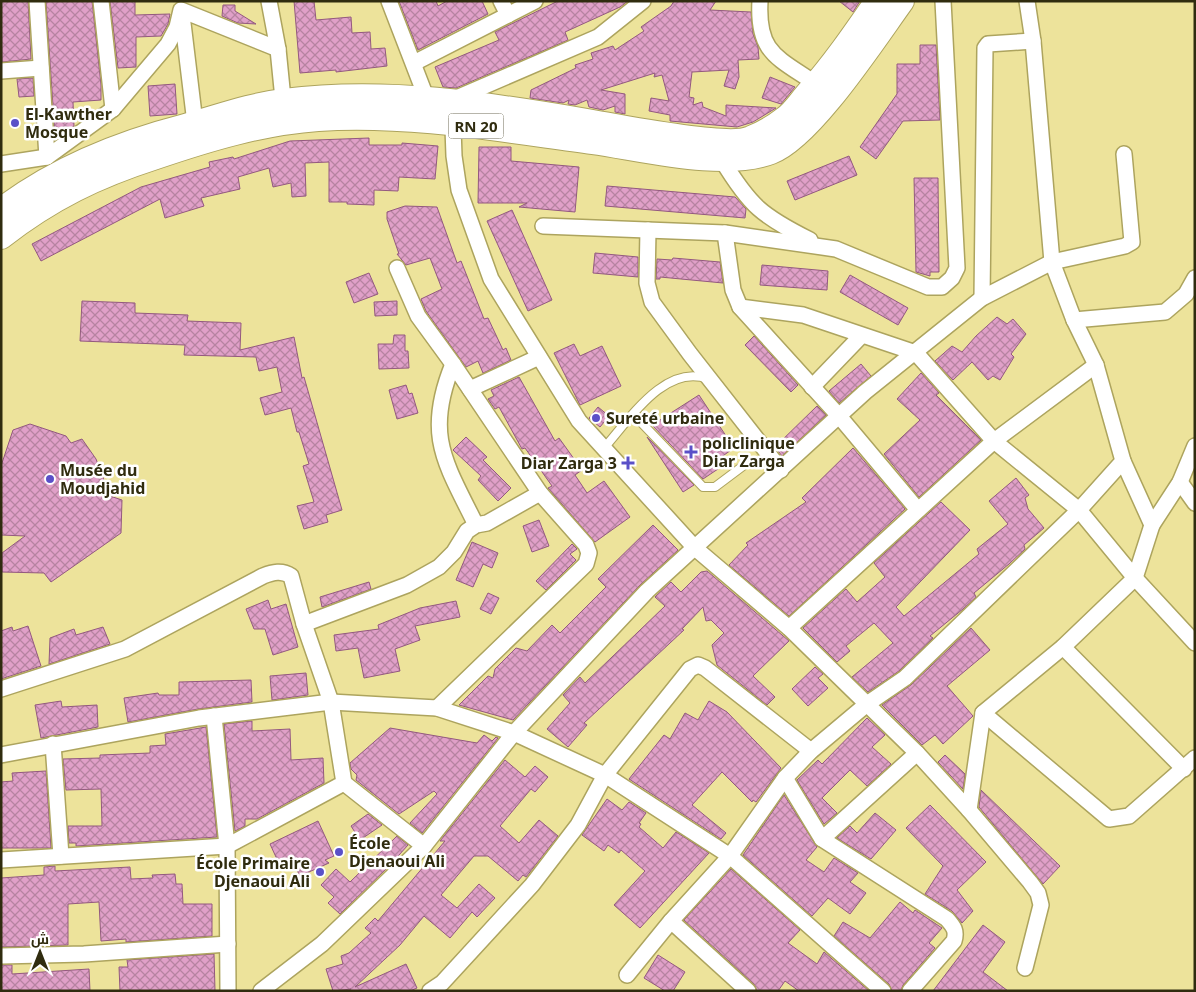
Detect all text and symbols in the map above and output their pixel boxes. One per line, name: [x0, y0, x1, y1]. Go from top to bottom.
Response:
place label: El-Kawther Mosque: [25, 103, 112, 143]
road number: RN 20: [448, 114, 504, 138]
marker: El-Kawther Mosque: [9, 117, 21, 129]
place label: Sureté urbaine: [606, 407, 724, 429]
marker: Sureté urbaine: [590, 412, 602, 424]
place label: policlinique Diar Zarga: [702, 432, 795, 472]
marker: policlinique Diar Zarga: [684, 445, 698, 459]
place label: Diar Zarga 3: [521, 452, 617, 474]
marker: Diar Zarga 3: [621, 456, 635, 470]
place label: Musée du Moudjahid: [60, 459, 145, 499]
marker: Musée du Moudjahid: [44, 473, 56, 485]
place label: École Djenaoui Ali: [349, 832, 445, 872]
marker: École Djenaoui Ali: [333, 846, 345, 858]
place label: École Primaire Djenaoui Ali: [196, 852, 310, 892]
marker: École Primaire Djenaoui Ali: [314, 866, 326, 878]
north arrow: [15, 927, 65, 977]
text: ش: [31, 929, 49, 948]

